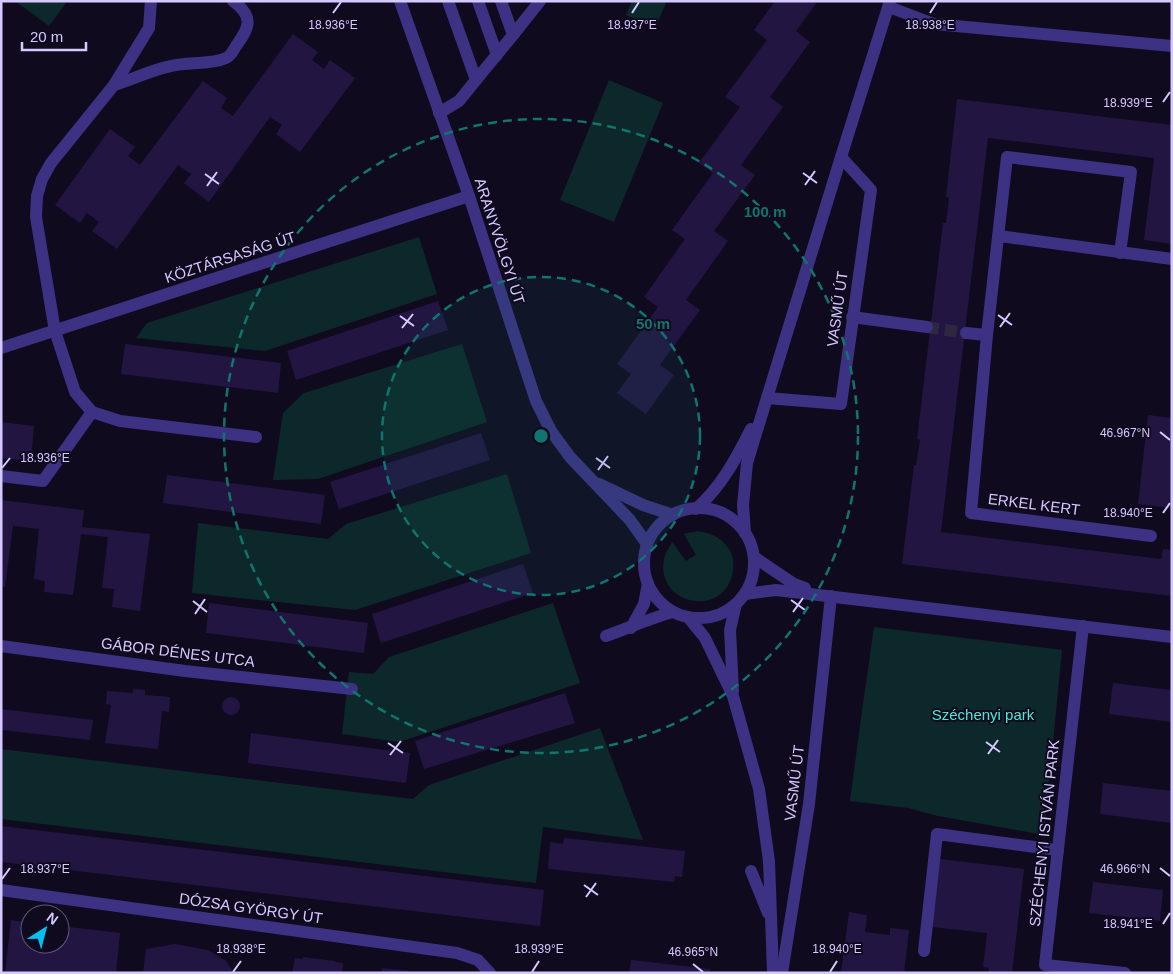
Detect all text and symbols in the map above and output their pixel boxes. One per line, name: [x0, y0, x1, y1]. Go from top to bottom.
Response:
text: 18.936°E: [308, 18, 358, 32]
text: 18.937°E: [607, 18, 657, 32]
text: 18.938°E: [905, 18, 955, 32]
scale bar: [22, 20, 86, 52]
text: 20 m: [30, 28, 63, 45]
text: 18.939°E: [1103, 96, 1153, 110]
street label: ARANYVÖLGYI ÚT: [472, 176, 528, 306]
text: 100 m: [744, 203, 786, 220]
street label: KÖZTÁRSASÁG ÚT: [162, 228, 298, 286]
street label: VASMŰ ÚT: [823, 270, 851, 348]
text: 50 m: [636, 315, 670, 332]
text: 46.967°N: [1100, 426, 1150, 440]
centre of rings: [532, 427, 550, 445]
text: 18.936°E: [20, 451, 70, 465]
street label: ERKEL KERT: [987, 490, 1081, 518]
text: 18.940°E: [1103, 506, 1153, 520]
street label: GÁBOR DÉNES UTCA: [100, 634, 256, 670]
park label: Széchenyi park: [932, 706, 1035, 723]
street label: SZÉCHENYI ISTVÁN PARK: [1026, 739, 1062, 927]
street label: VASMŰ ÚT: [781, 744, 807, 822]
text: 18.937°E: [20, 862, 70, 876]
text: 46.966°N: [1100, 862, 1150, 876]
street label: DÓZSA GYÖRGY ÚT: [178, 890, 324, 926]
north arrow: [20, 904, 70, 954]
text: N: [44, 909, 61, 928]
text: 18.941°E: [1103, 917, 1153, 931]
text: 18.938°E: [216, 942, 266, 956]
text: 18.939°E: [514, 942, 564, 956]
text: 18.940°E: [812, 942, 862, 956]
text: 46.965°N: [668, 945, 718, 959]

